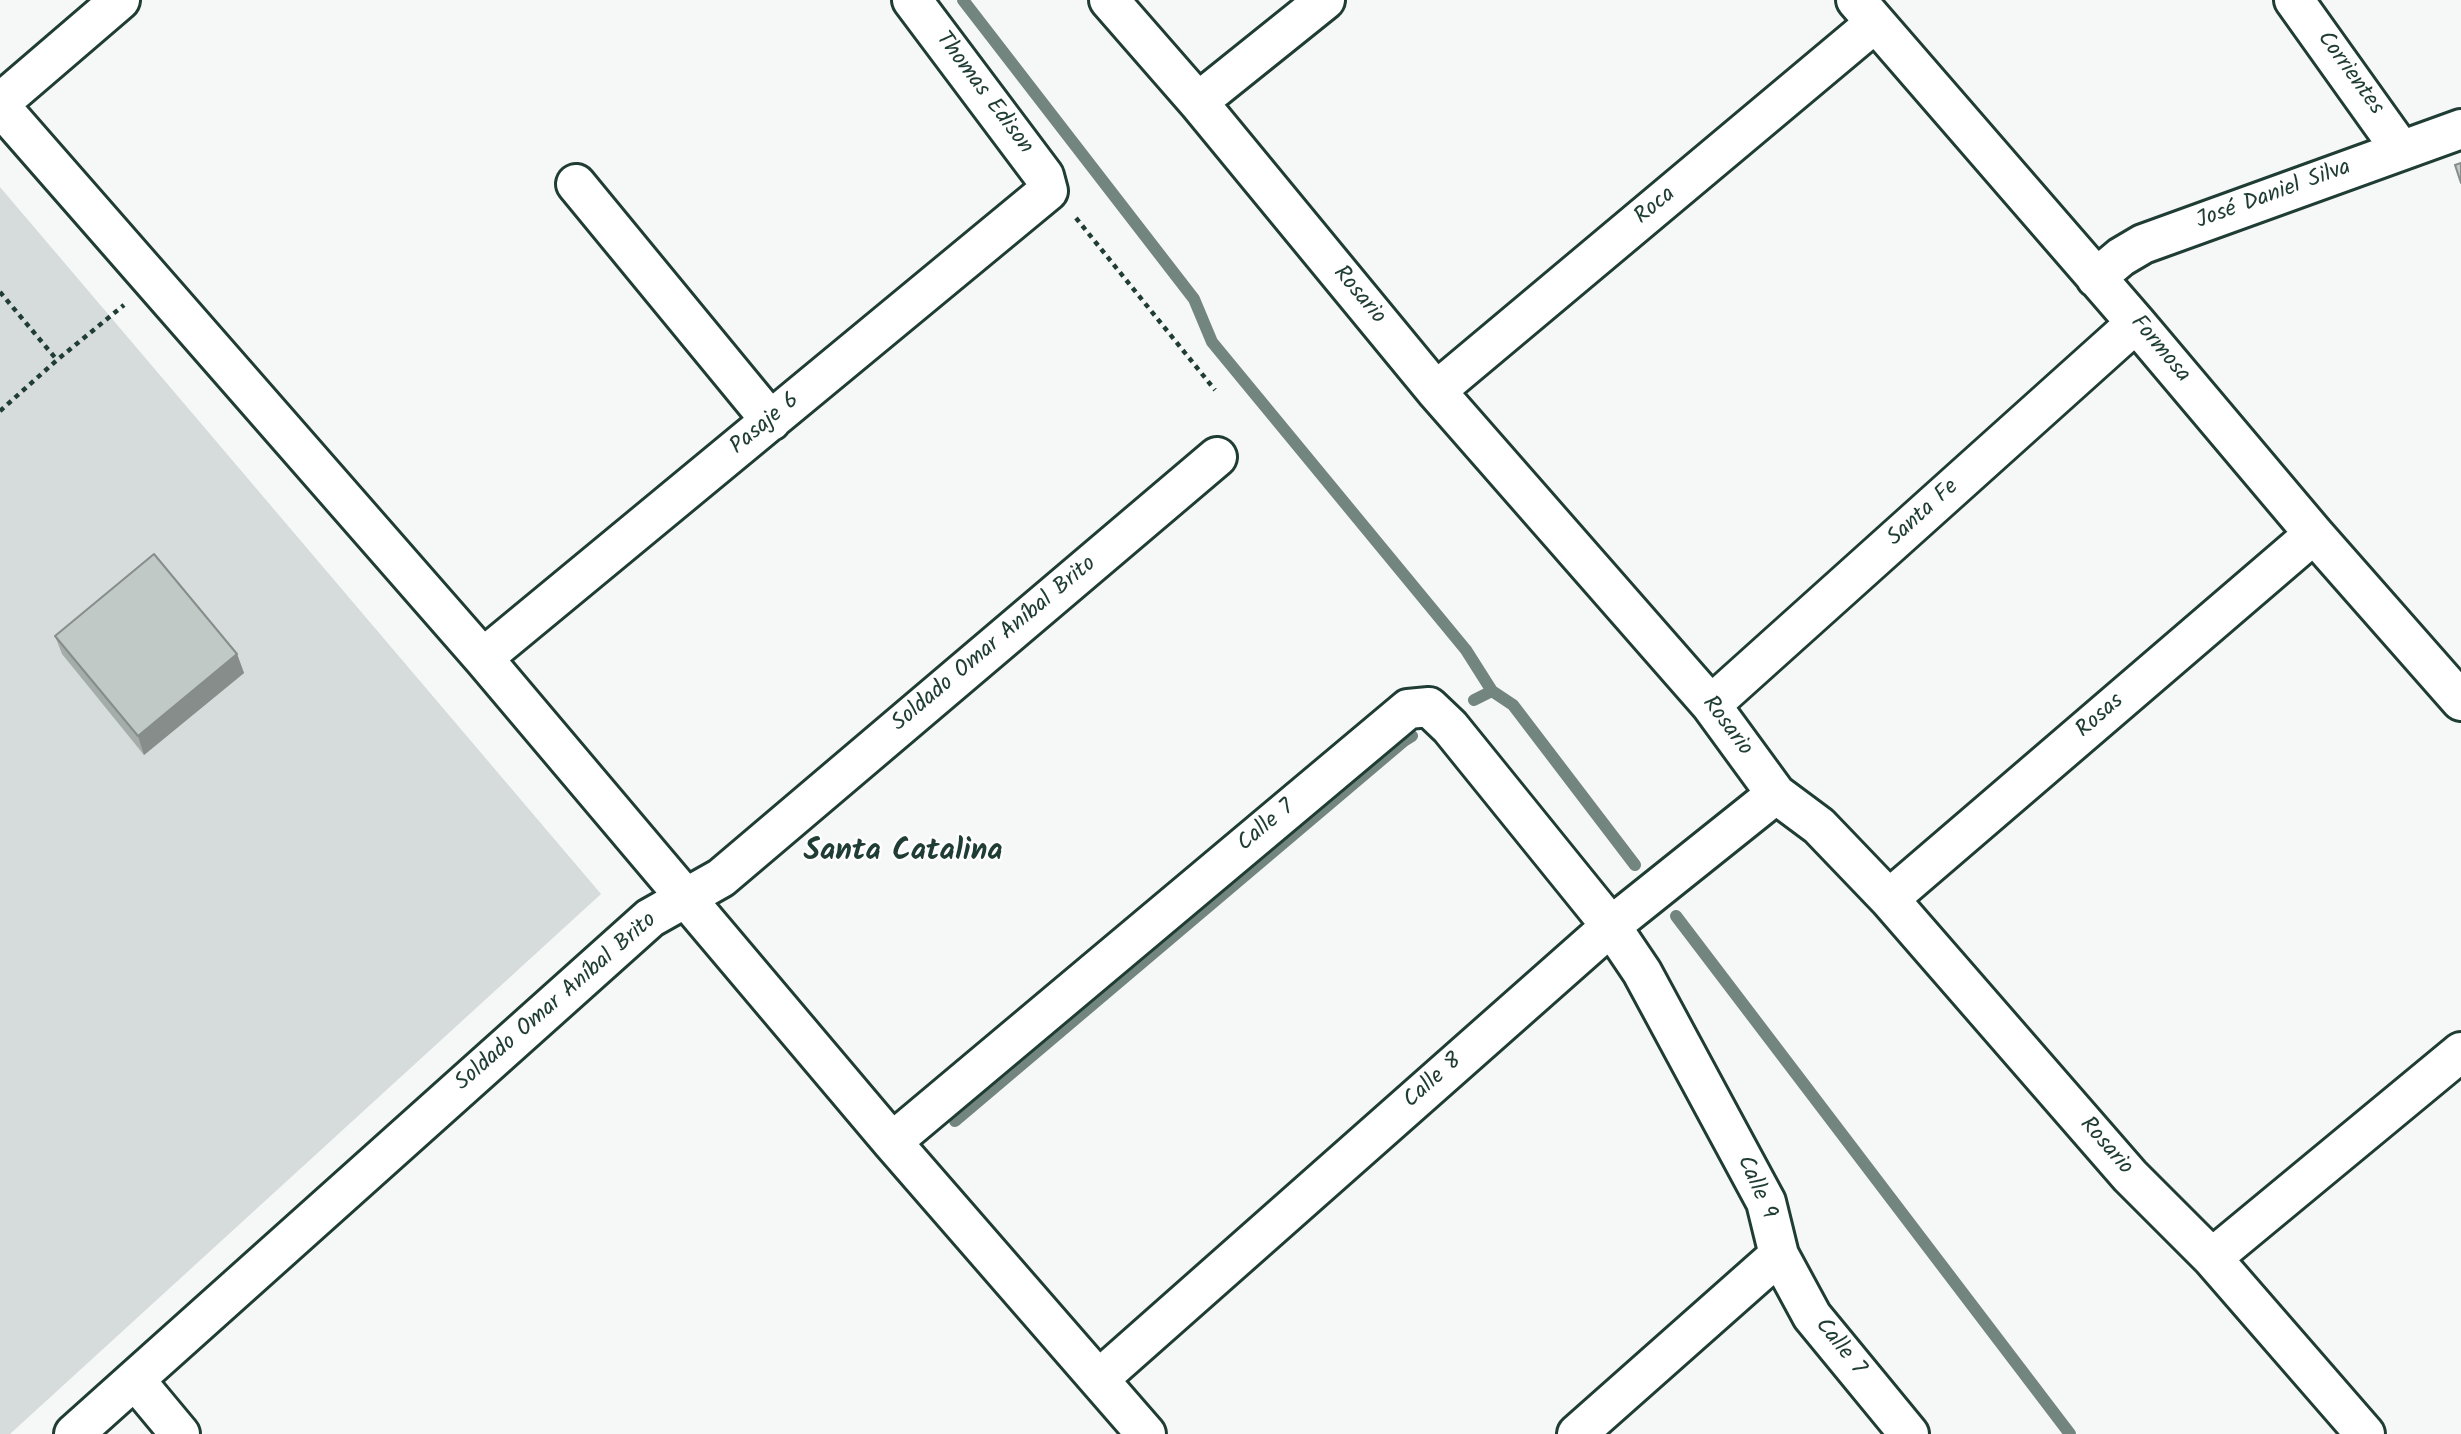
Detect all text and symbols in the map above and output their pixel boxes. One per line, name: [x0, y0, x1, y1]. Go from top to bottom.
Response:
street label: Thomas Edison: [928, 27, 1038, 161]
street label: Corrientes: [2309, 27, 2389, 121]
street label: José Daniel Silva: [2193, 155, 2355, 237]
street label: Roca: [1630, 182, 1682, 232]
street label: Rosario: [1326, 261, 1390, 331]
street label: Formosa: [2123, 311, 2195, 389]
street label: Pasaje 6: [726, 388, 806, 462]
street label: Santa Fe: [1883, 475, 1965, 553]
street label: Soldado Omar Aníbal Brito: [887, 551, 1103, 739]
street label: Rosas: [2071, 689, 2131, 745]
street label: Rosario: [1695, 692, 1757, 762]
street label: Calle 7: [1233, 795, 1301, 859]
district label: Santa Catalina: [803, 836, 1003, 872]
street label: Soldado Omar Aníbal Brito: [451, 908, 663, 1098]
street label: Calle 8: [1399, 1049, 1469, 1115]
street label: Rosario: [2072, 1112, 2138, 1182]
street label: Calle 9: [1729, 1152, 1781, 1224]
street label: Calle 7: [1808, 1314, 1870, 1382]

